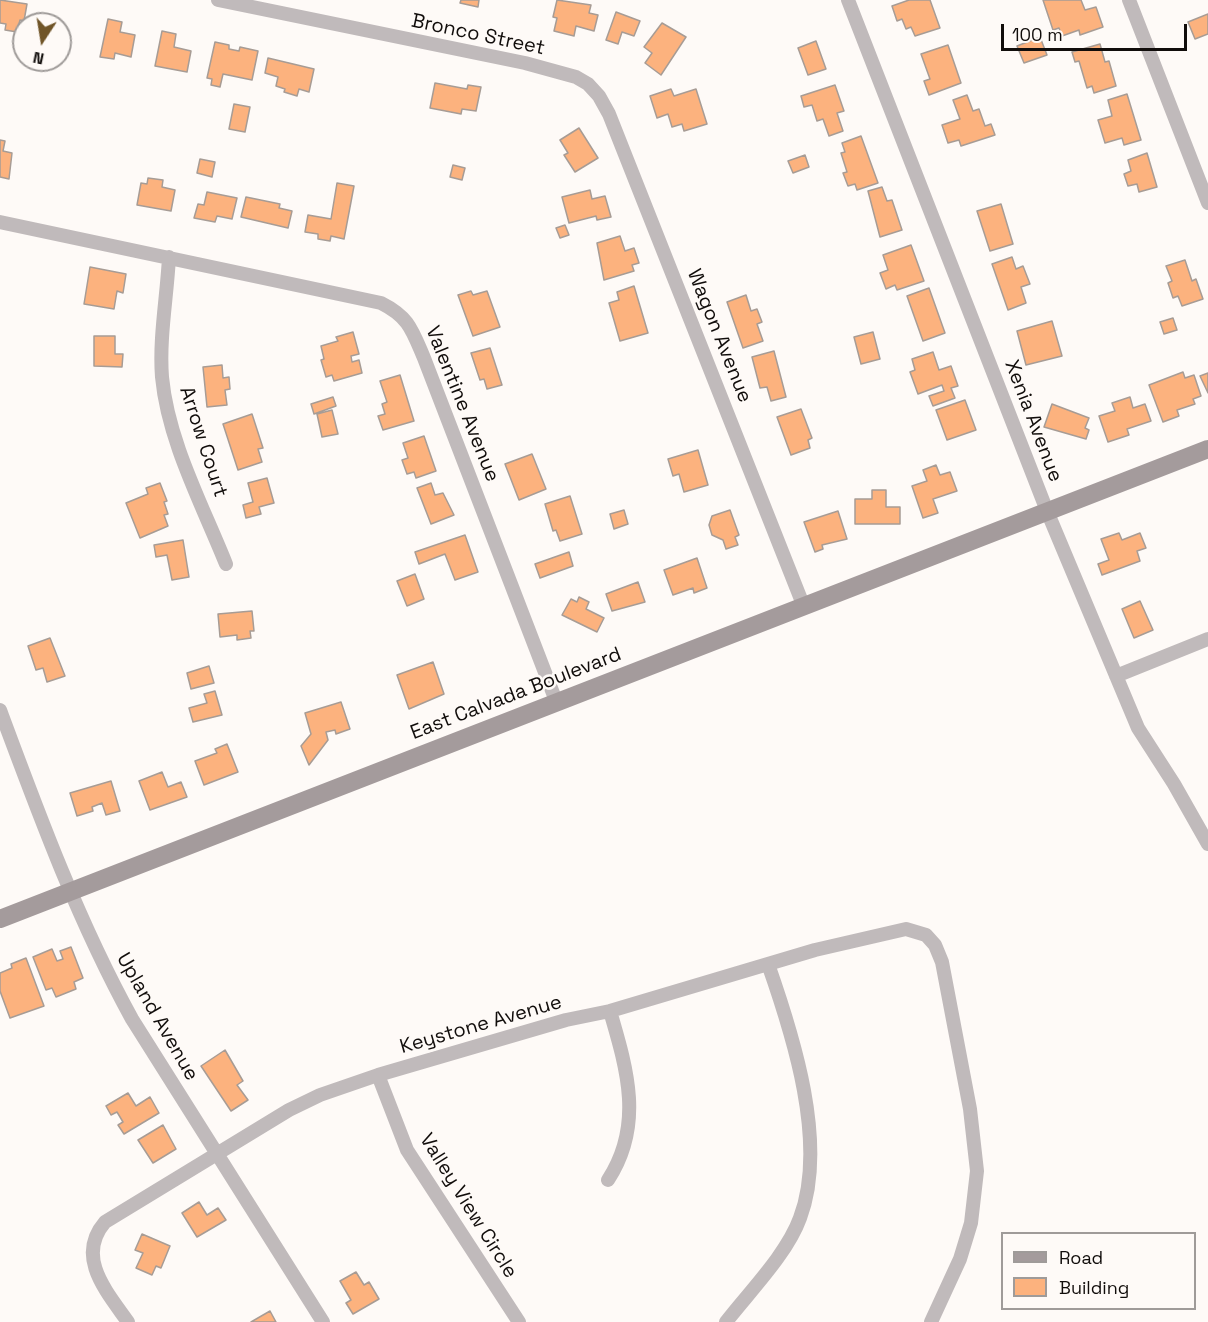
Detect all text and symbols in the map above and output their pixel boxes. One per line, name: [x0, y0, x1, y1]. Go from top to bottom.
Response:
street label: Bronco Street: [409, 9, 547, 61]
north arrow: [12, 12, 72, 72]
scale bar: [1004, 12, 1190, 50]
text: 100 m: [1012, 23, 1063, 46]
text: N: [31, 47, 46, 70]
street label: Wagon Avenue: [681, 266, 757, 406]
street label: Valentine Avenue: [420, 323, 504, 485]
street label: Xenia Avenue: [999, 357, 1067, 485]
street label: Arrow Court: [174, 384, 232, 500]
street label: East Calvada Boulevard: [407, 643, 625, 745]
street label: Upland Avenue: [111, 949, 203, 1085]
street label: Keystone Avenue: [397, 990, 565, 1060]
street label: Valley View Circle: [414, 1129, 522, 1283]
legend: [1001, 1232, 1196, 1310]
text: Road: [1059, 1246, 1103, 1269]
text: Building: [1059, 1276, 1129, 1299]

